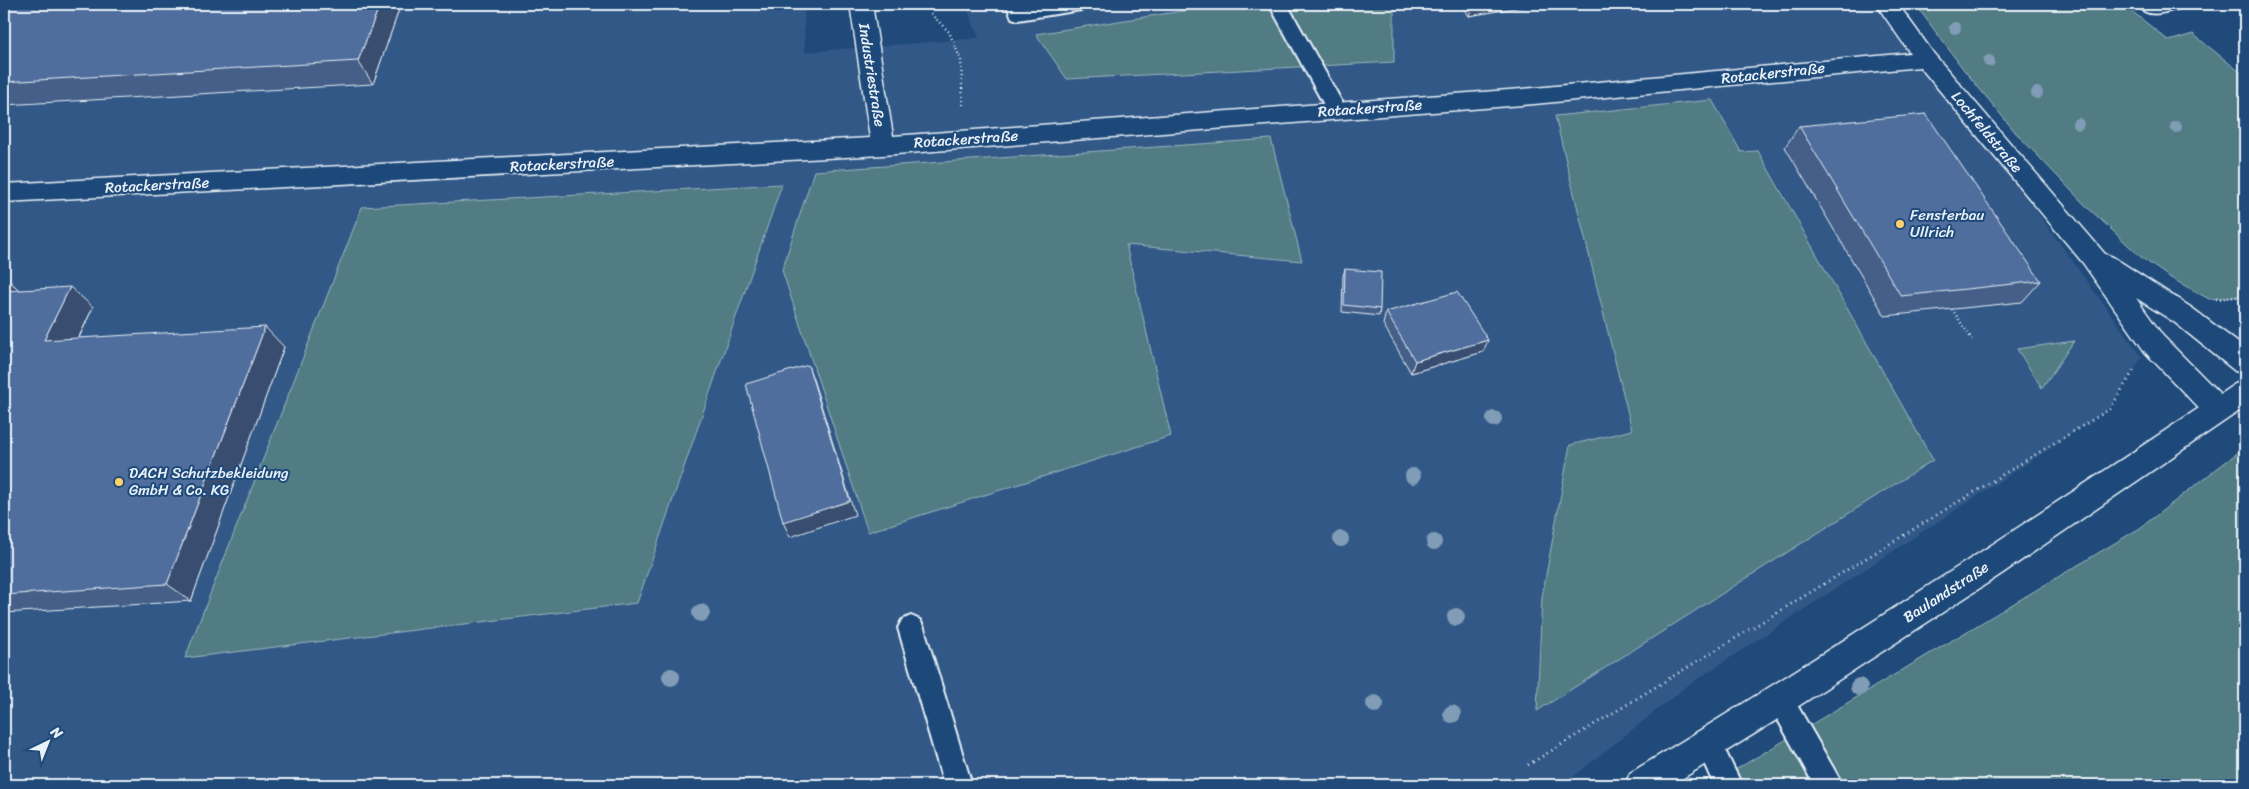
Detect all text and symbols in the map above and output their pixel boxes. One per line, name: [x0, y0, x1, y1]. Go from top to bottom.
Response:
street label: Industriestraße: [851, 20, 893, 129]
street label: Rotackerstraße: [1720, 55, 1827, 91]
street label: Lochfeldstraße: [1945, 85, 2030, 179]
street label: Rotackerstraße: [1317, 91, 1423, 125]
street label: Rotackerstraße: [913, 122, 1019, 156]
street label: Rotackerstraße: [509, 148, 615, 180]
street label: Rotackerstraße: [104, 169, 210, 201]
place label: Fensterbau Ullrich: [1910, 202, 1984, 245]
marker: Fensterbau Ullrich: [1894, 218, 1906, 230]
place label: DACH Schutzbekleidung GmbH & Co. KG: [129, 460, 289, 503]
marker: DACH Schutzbekleidung GmbH & Co. KG: [113, 476, 125, 488]
street label: Baulandstraße: [1898, 554, 1994, 630]
north arrow: [22, 716, 72, 766]
text: N: [44, 720, 69, 746]

